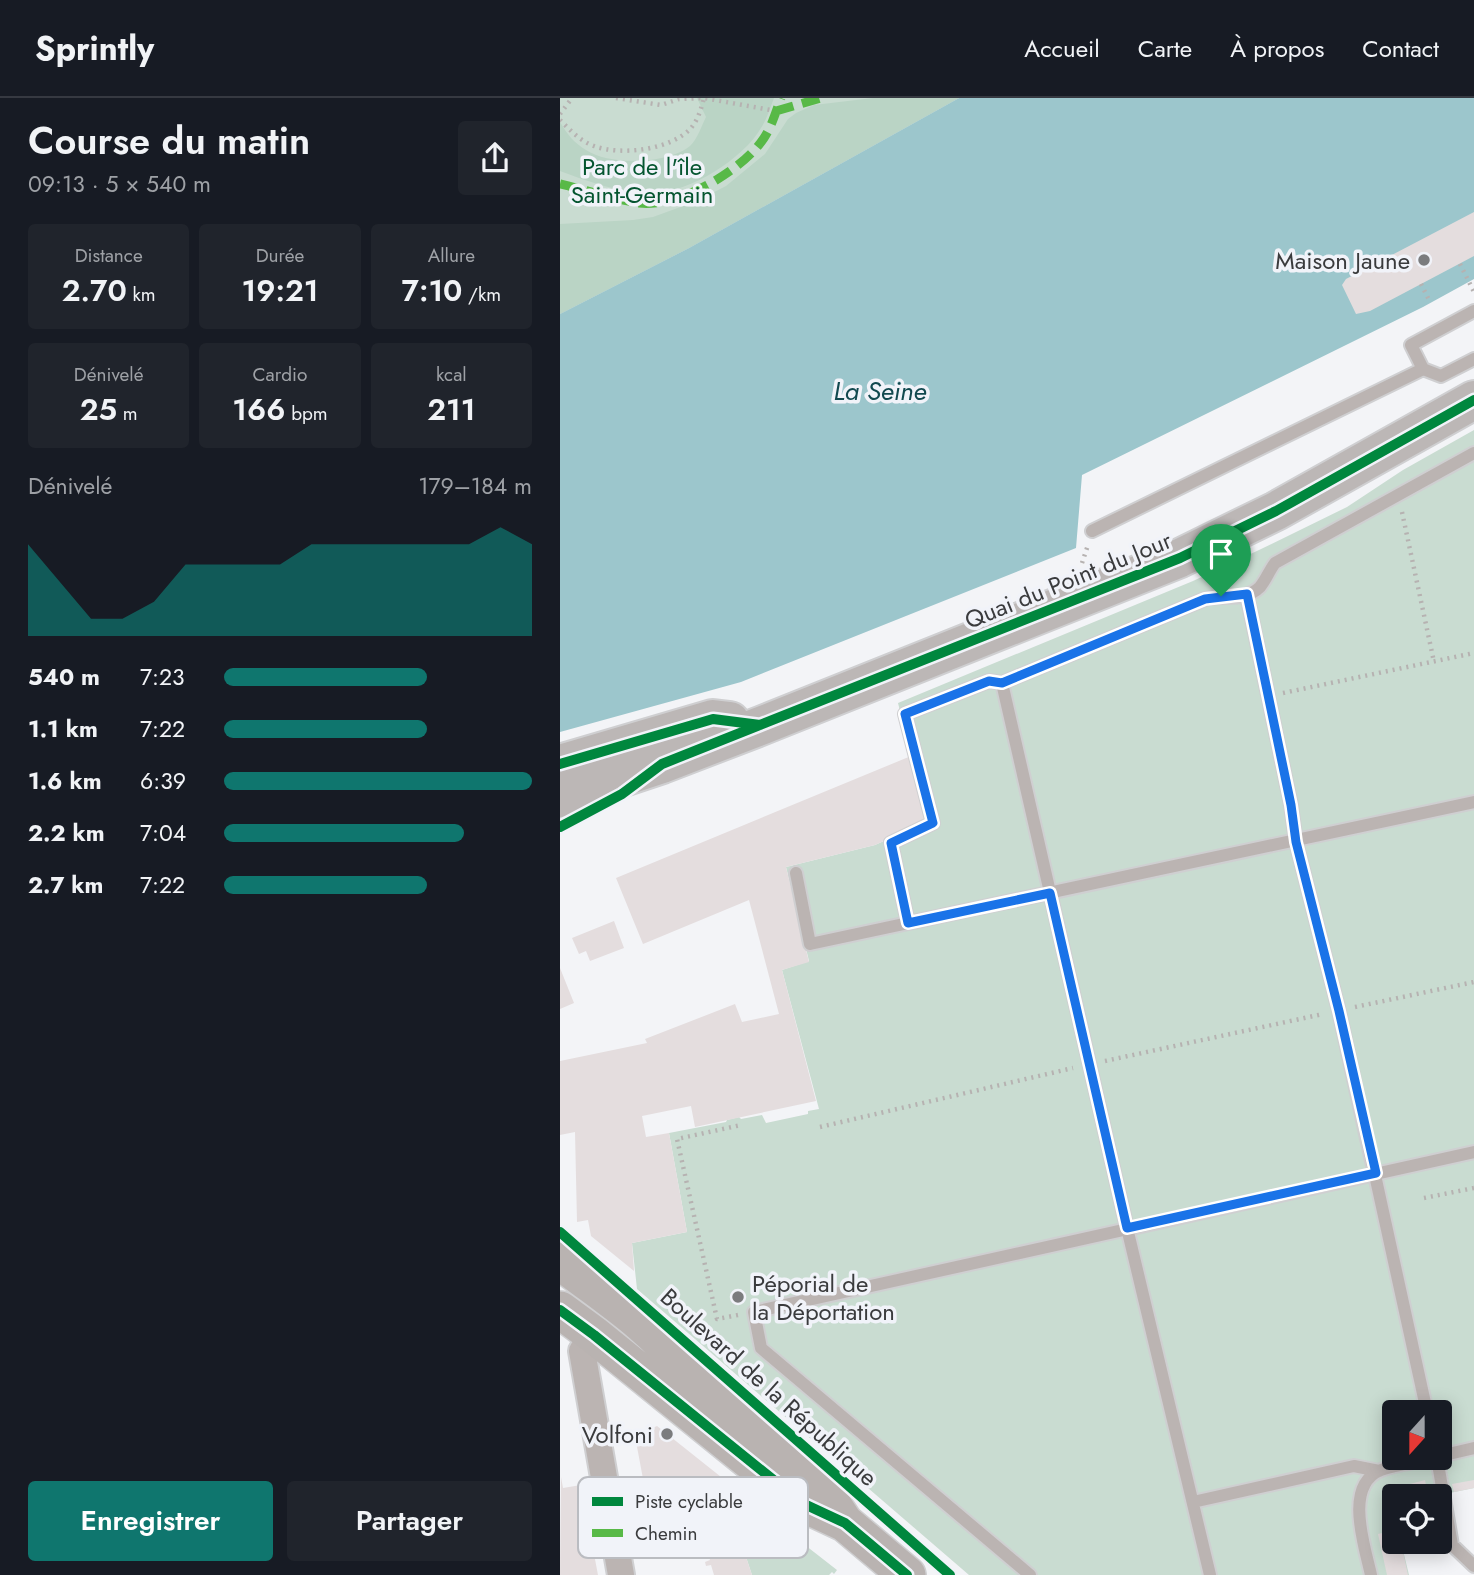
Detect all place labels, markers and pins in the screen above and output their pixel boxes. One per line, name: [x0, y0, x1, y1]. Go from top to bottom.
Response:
place label: Maison Jaune: [1275, 243, 1410, 278]
marker: Maison Jaune: [1416, 252, 1432, 268]
pin: [1191, 524, 1251, 596]
place label: Péporial de la Déportation: [752, 1266, 895, 1329]
marker: Péporial de la Déportation: [730, 1289, 746, 1305]
place label: Volfoni: [582, 1417, 653, 1452]
marker: Volfoni: [659, 1426, 675, 1442]

